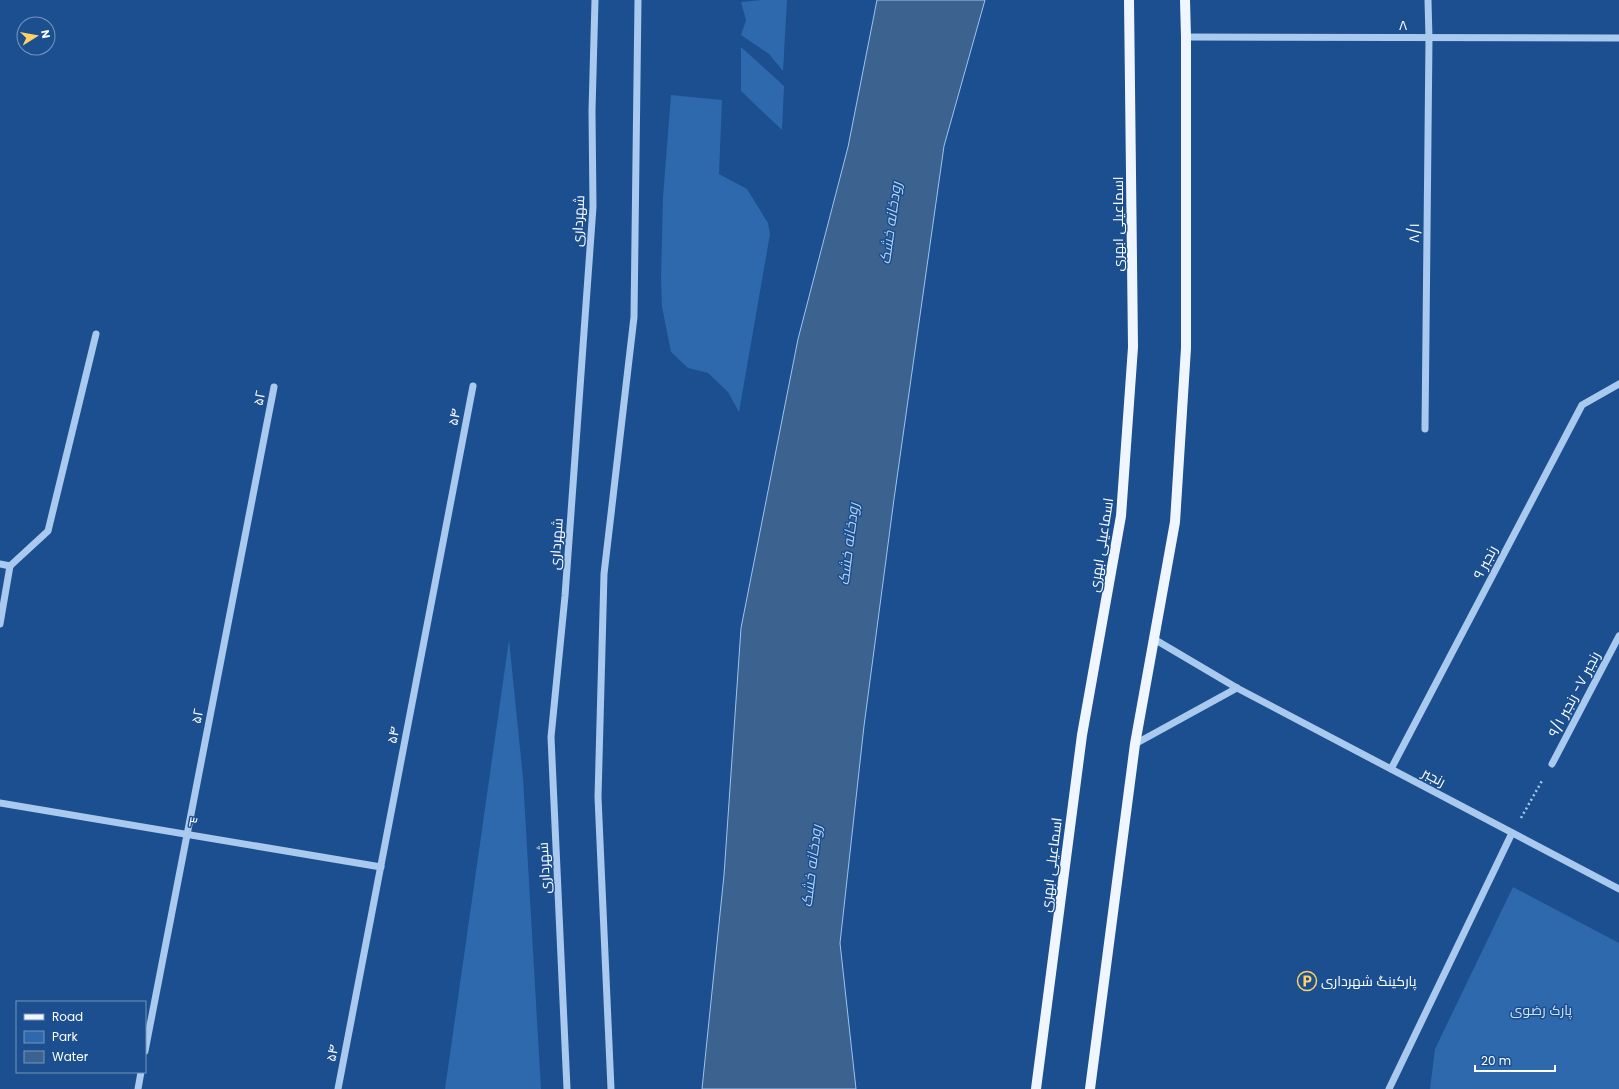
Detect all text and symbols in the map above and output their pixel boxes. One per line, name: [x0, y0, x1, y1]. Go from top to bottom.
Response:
street label: ۸: [1399, 15, 1408, 35]
north arrow: [16, 16, 56, 56]
text: N: [37, 29, 54, 40]
street label: اسماعیلی ابهری: [1108, 176, 1128, 272]
water label: رودخانه خشک: [874, 180, 906, 265]
street label: شهرداری: [567, 195, 589, 247]
street label: ۸/۱: [1404, 223, 1424, 243]
street label: ۵۲: [248, 389, 270, 407]
street label: ۵۴: [443, 407, 465, 427]
street label: اسماعیلی ابهری: [1084, 496, 1118, 594]
water label: رودخانه خشک: [833, 501, 864, 586]
street label: شهرداری: [544, 517, 568, 571]
street label: رنجبر ۹: [1468, 542, 1502, 582]
street label: رنجبر ۷- رنجبر ۹/۱: [1543, 648, 1605, 740]
street label: ۵۲: [186, 707, 208, 725]
street label: ۵۴: [382, 725, 404, 745]
street label: رنجبر: [1418, 762, 1449, 792]
street label: ۳: [187, 811, 199, 833]
street label: اسماعیلی ابهری: [1035, 817, 1067, 913]
water label: رودخانه خشک: [796, 823, 827, 908]
street label: شهرداری: [533, 842, 555, 894]
parking icon: پارکینگ شهرداری: [1296, 970, 1318, 992]
place label: پارکینگ شهرداری: [1321, 971, 1417, 991]
park label: پارک رضوی: [1510, 1000, 1572, 1020]
legend: [16, 1001, 146, 1073]
text: Road: [52, 1008, 83, 1025]
text: Park: [52, 1028, 79, 1045]
street label: ۵۴: [321, 1043, 343, 1063]
scale bar: [1475, 1047, 1555, 1073]
text: Water: [52, 1048, 89, 1065]
text: 20 m: [1481, 1052, 1511, 1069]

